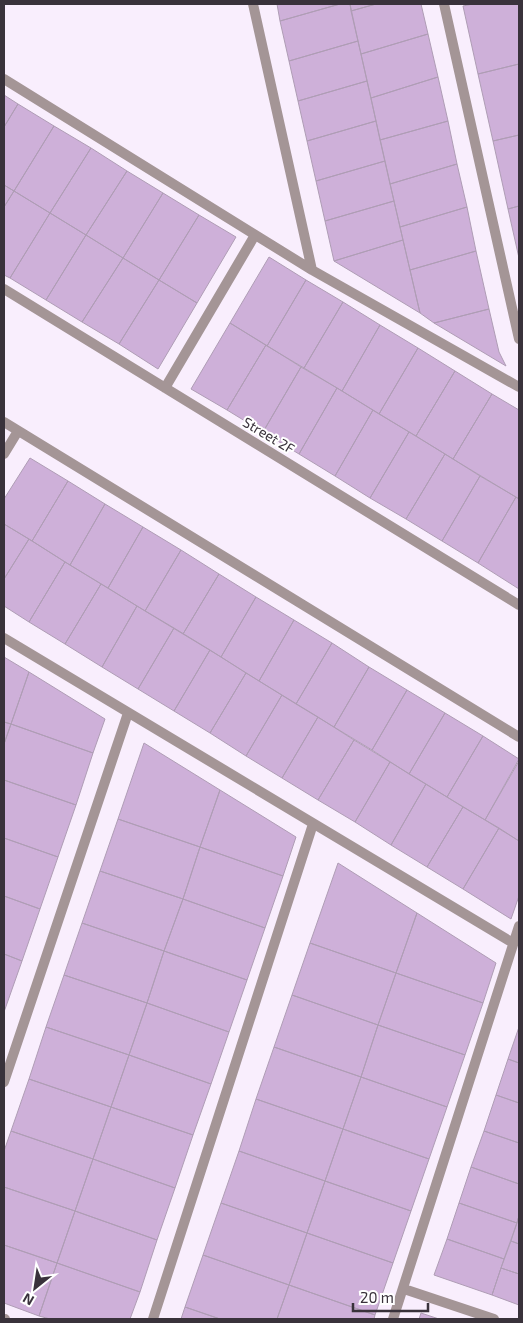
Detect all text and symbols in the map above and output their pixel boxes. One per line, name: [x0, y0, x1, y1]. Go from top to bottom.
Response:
street label: Street 2F: [240, 413, 298, 457]
north arrow: [10, 1263, 60, 1313]
scale bar: [353, 1280, 428, 1312]
text: 20 m: [360, 1288, 394, 1306]
text: N: [20, 1290, 37, 1310]

